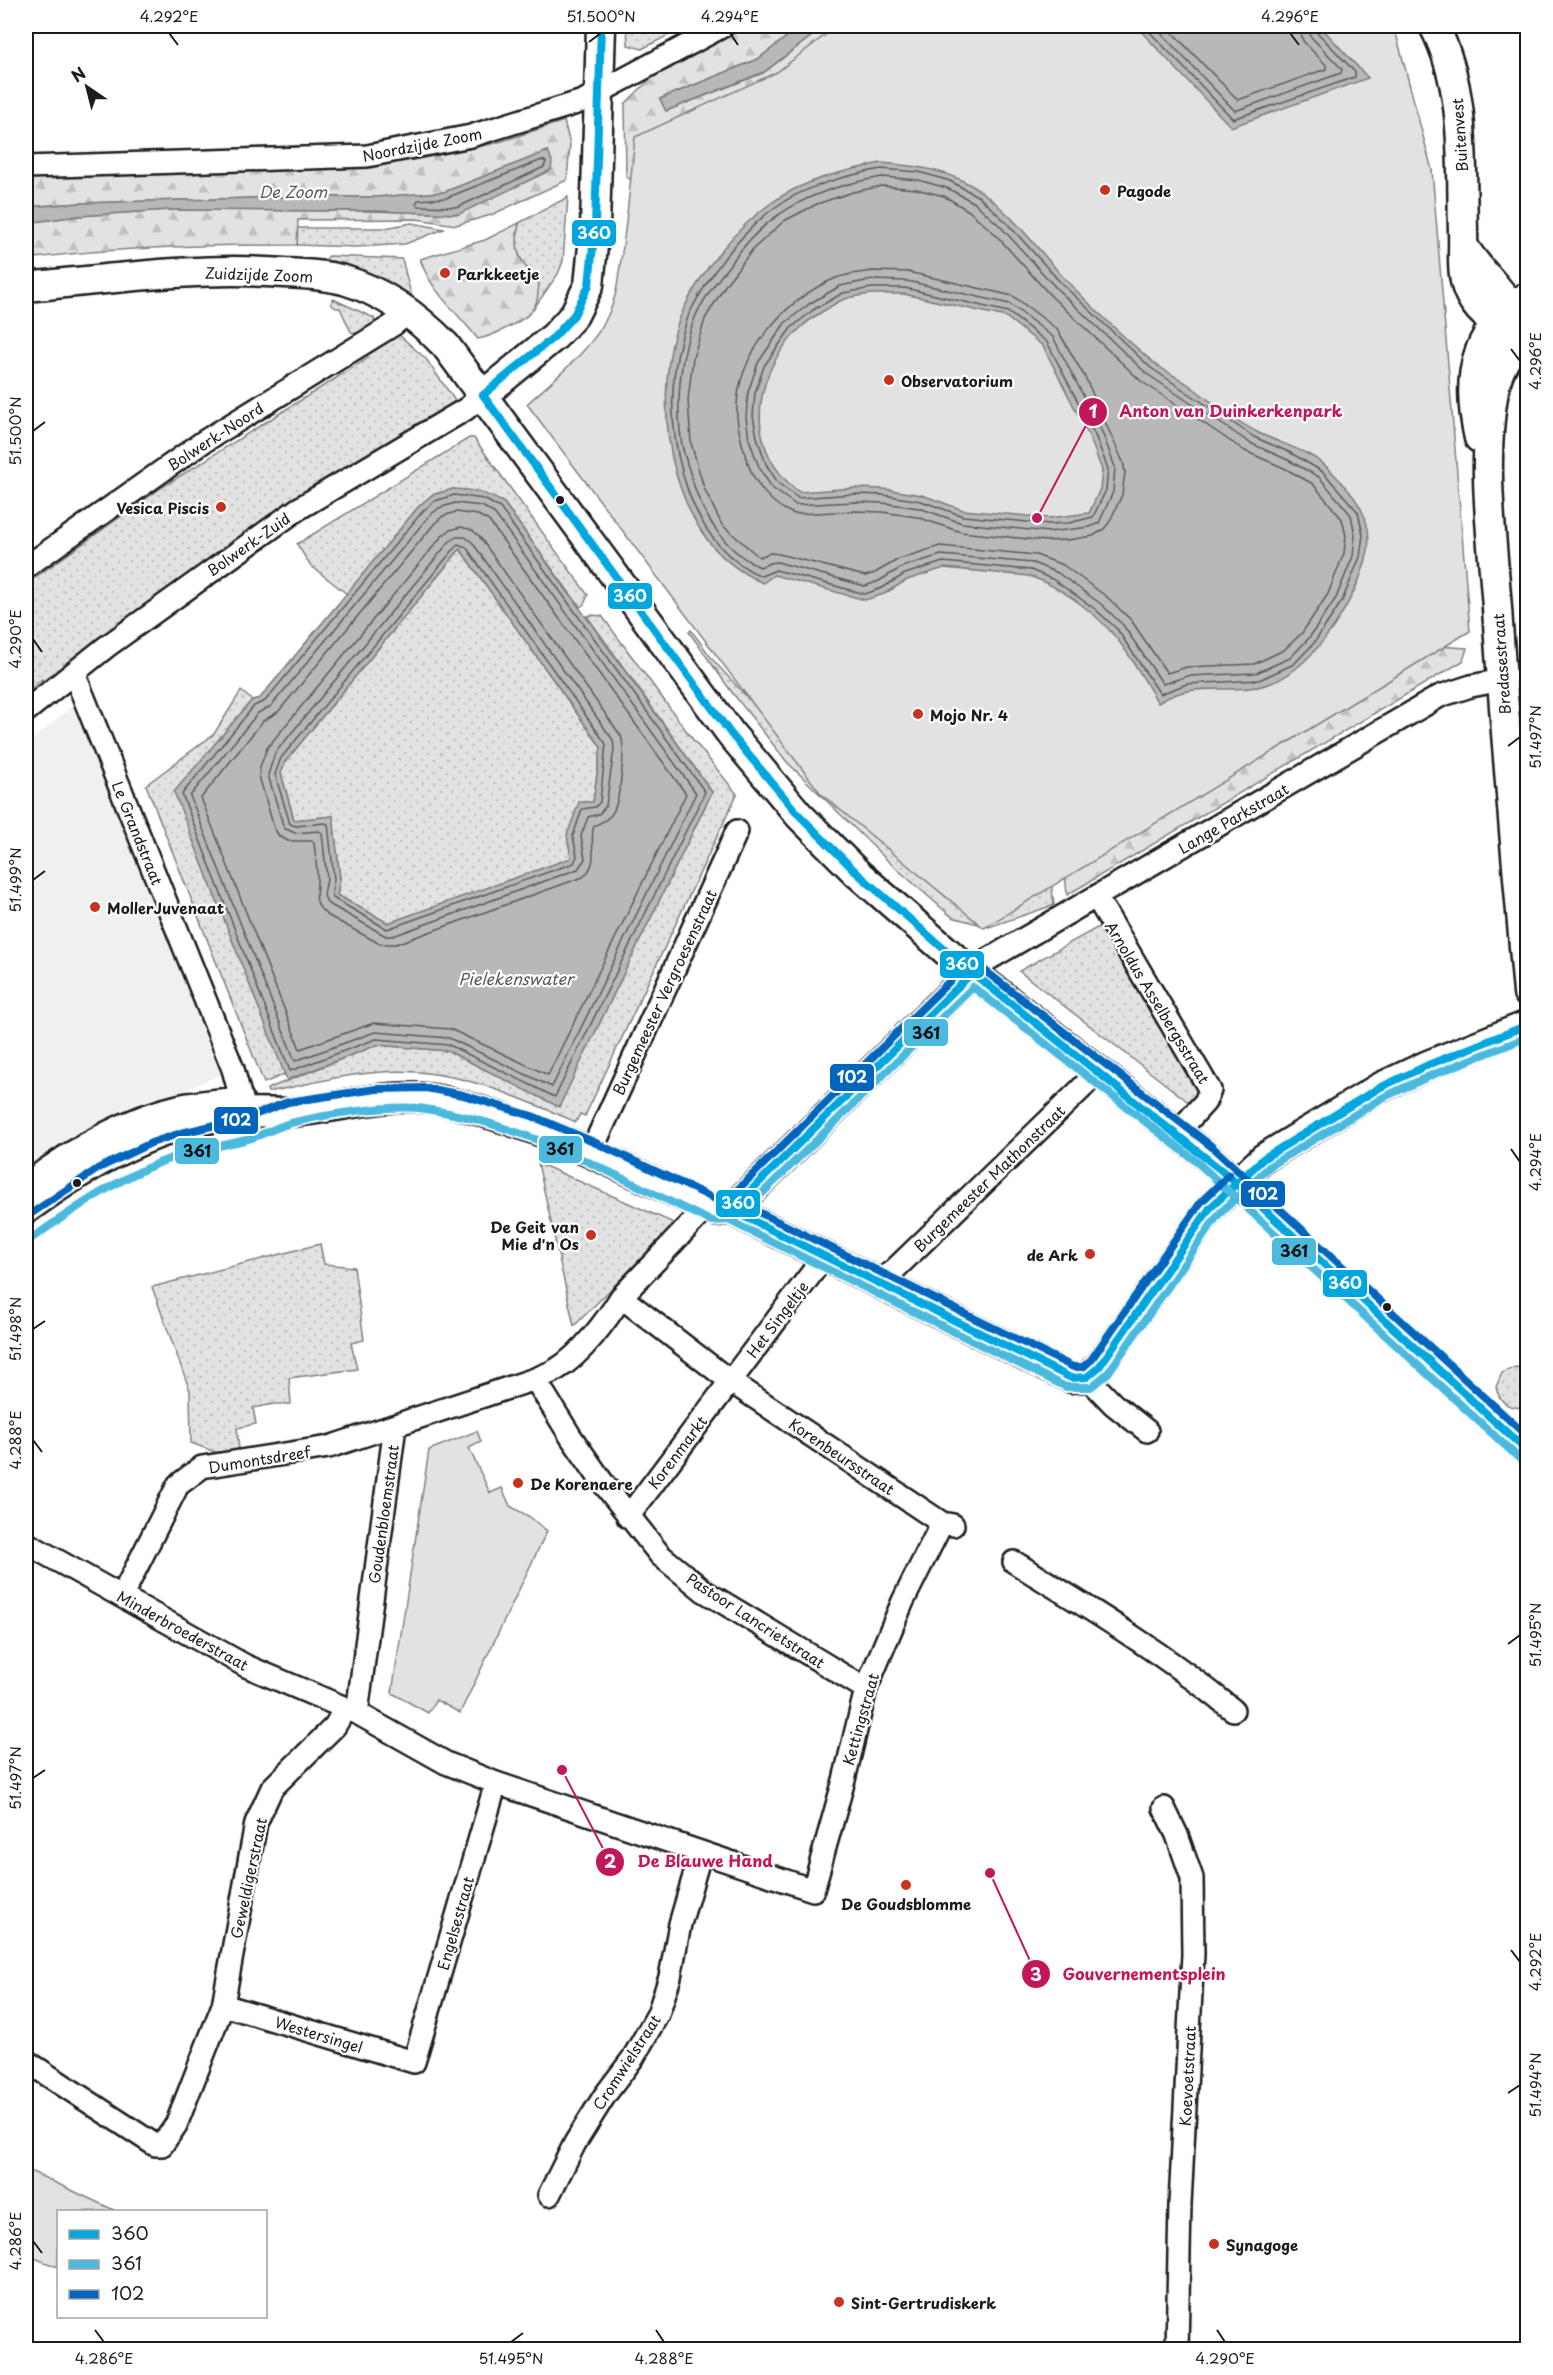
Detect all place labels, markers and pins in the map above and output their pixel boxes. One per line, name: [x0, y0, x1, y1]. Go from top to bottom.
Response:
place label: Pagode: [1117, 179, 1171, 202]
marker: Pagode: [1098, 183, 1112, 197]
place label: Parkkeetje: [457, 262, 539, 285]
marker: Parkkeetje: [438, 266, 452, 280]
place label: Observatorium: [901, 369, 1013, 392]
marker: Observatorium: [882, 373, 896, 387]
callout: Anton van Duinkerkenpark: [1078, 395, 1355, 429]
unlabelled marker: [554, 494, 566, 506]
place label: Vesica Piscis: [116, 496, 209, 519]
marker: Vesica Piscis: [214, 500, 228, 514]
place label: Mojo Nr. 4: [930, 703, 1008, 726]
marker: Mojo Nr. 4: [911, 707, 925, 721]
place label: MollerJuvenaat: [107, 896, 224, 919]
marker: MollerJuvenaat: [88, 900, 102, 914]
unlabelled marker: [71, 1177, 83, 1189]
place label: De Geit van Mie d'n Os: [490, 1215, 579, 1255]
marker: De Geit van Mie d'n Os: [584, 1228, 598, 1242]
place label: de Ark: [1027, 1243, 1078, 1266]
marker: de Ark: [1083, 1247, 1097, 1261]
unlabelled marker: [1381, 1301, 1393, 1313]
place label: De Korenaere: [530, 1472, 633, 1495]
marker: De Korenaere: [511, 1476, 525, 1490]
callout: De Blauwe Hand: [595, 1845, 784, 1879]
marker: De Goudsblomme: [899, 1878, 913, 1892]
place label: De Goudsblomme: [841, 1892, 971, 1915]
callout: Gouvernementsplein: [1021, 1957, 1238, 1991]
place label: Synagoge: [1226, 2233, 1298, 2256]
marker: Synagoge: [1207, 2237, 1221, 2251]
place label: Sint-Gertrudiskerk: [851, 2291, 996, 2314]
marker: Sint-Gertrudiskerk: [832, 2295, 846, 2309]

